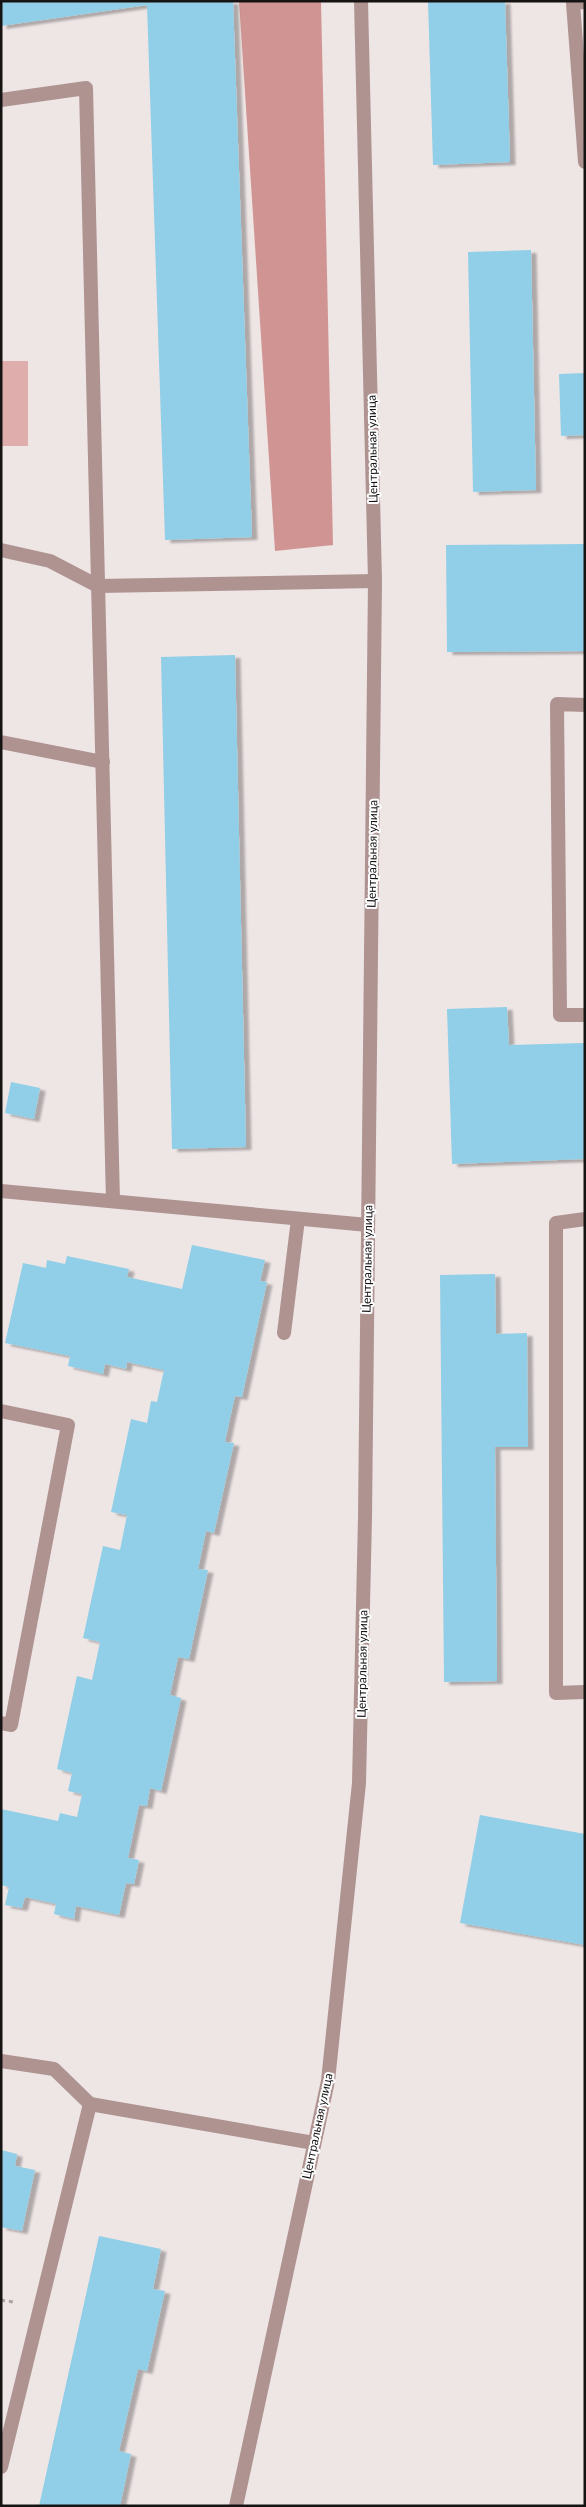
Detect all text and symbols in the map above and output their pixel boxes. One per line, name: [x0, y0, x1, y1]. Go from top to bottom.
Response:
street label: Центральная улица: [364, 395, 380, 503]
street label: Центральная улица: [364, 800, 380, 908]
street label: Центральная улица: [359, 1205, 375, 1313]
street label: Центральная улица: [354, 1610, 370, 1718]
street label: Центральная улица: [298, 2072, 336, 2180]

